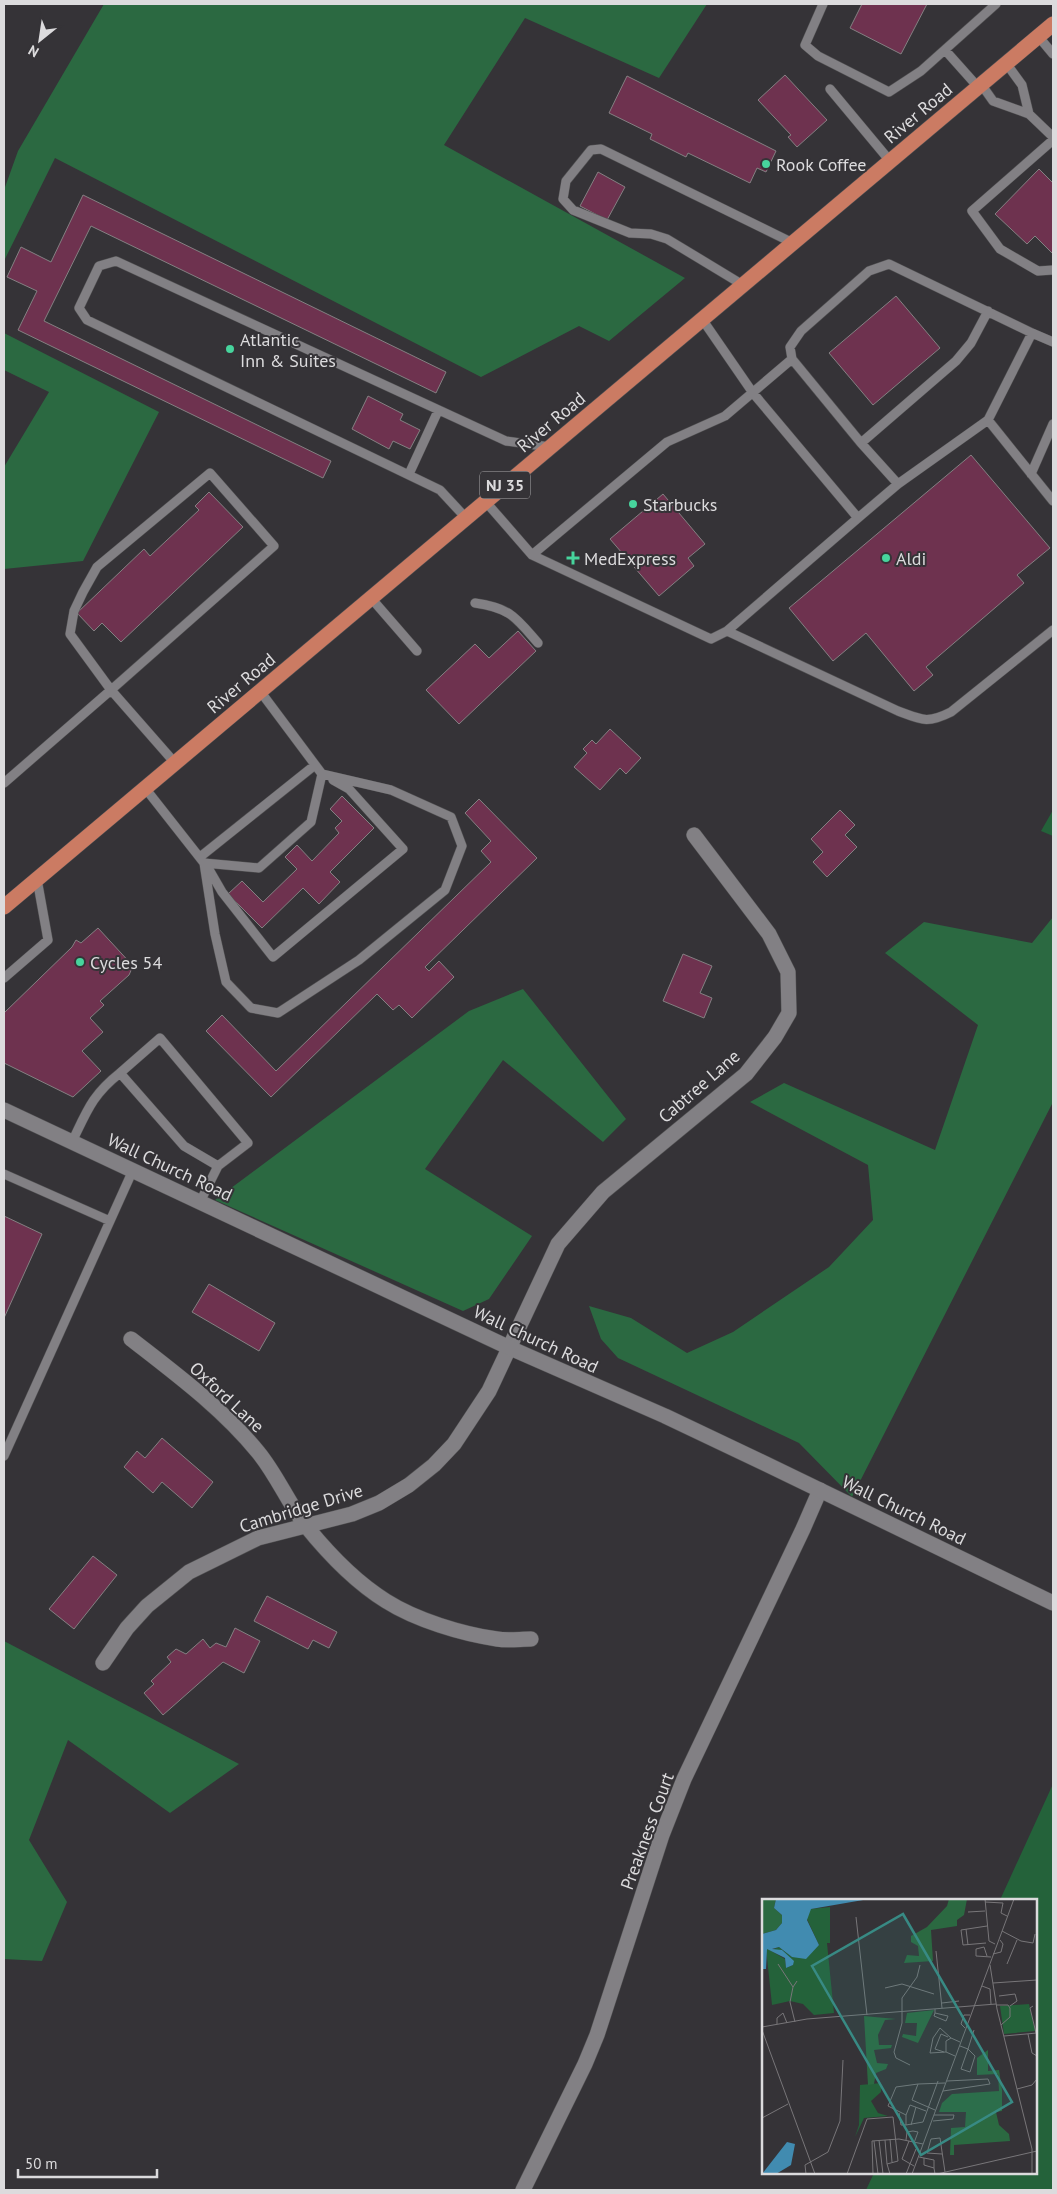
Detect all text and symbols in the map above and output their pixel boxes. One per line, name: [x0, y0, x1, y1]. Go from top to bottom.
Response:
north arrow: [15, 15, 65, 65]
text: N: [25, 41, 42, 61]
street label: River Road: [879, 78, 957, 148]
place label: Rook Coffee: [776, 153, 867, 176]
marker: Rook Coffee: [760, 158, 772, 170]
place label: Atlantic Inn & Suites: [240, 328, 336, 372]
marker: Atlantic Inn & Suites: [224, 343, 236, 355]
street label: River Road: [512, 387, 590, 457]
road number: NJ 35: [480, 472, 530, 498]
place label: Starbucks: [643, 493, 717, 516]
marker: Starbucks: [627, 498, 639, 510]
place label: MedExpress: [584, 547, 676, 570]
place label: Aldi: [896, 547, 926, 570]
marker: MedExpress: [566, 551, 580, 565]
marker: Aldi: [880, 552, 892, 564]
street label: River Road: [202, 648, 280, 718]
place label: Cycles 54: [90, 951, 162, 974]
marker: Cycles 54: [74, 956, 86, 968]
street label: Cabtree Lane: [653, 1044, 745, 1128]
street label: Wall Church Road: [104, 1128, 236, 1206]
street label: Wall Church Road: [470, 1300, 602, 1378]
street label: Oxford Lane: [185, 1357, 269, 1437]
street label: Wall Church Road: [838, 1470, 970, 1550]
street label: Cambridge Drive: [237, 1478, 365, 1538]
street label: Preakness Court: [615, 1769, 679, 1893]
inset map: [762, 1899, 1037, 2174]
scale bar: [18, 2146, 156, 2178]
text: 50 m: [25, 2154, 58, 2173]

